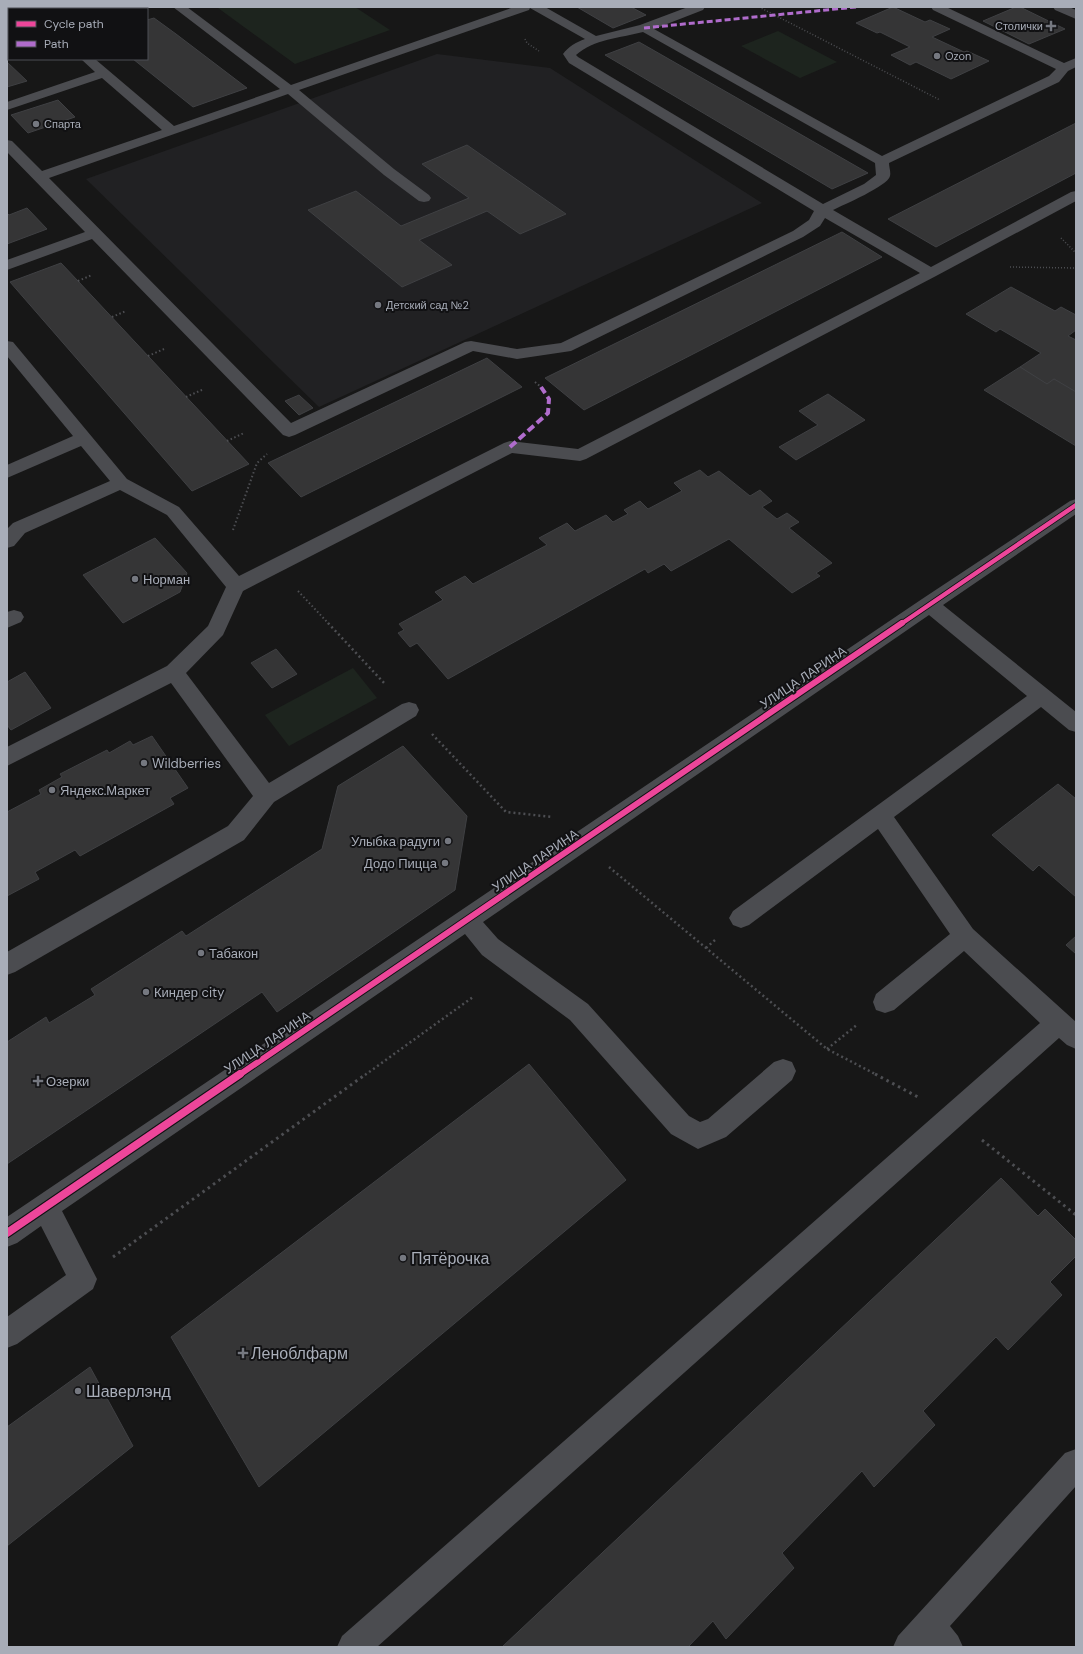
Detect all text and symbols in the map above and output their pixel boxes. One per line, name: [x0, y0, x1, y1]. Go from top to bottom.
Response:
legend: [8, 8, 148, 60]
text: Cycle path: [44, 16, 104, 32]
place label: Столички: [995, 19, 1043, 33]
marker: Столички: [1046, 21, 1056, 31]
text: Path: [44, 36, 69, 52]
place label: Ozon: [945, 49, 971, 63]
marker: Ozon: [932, 51, 942, 61]
place label: Спарта: [44, 117, 82, 131]
marker: Спарта: [31, 119, 41, 129]
place label: Детский сад №2: [386, 298, 469, 312]
marker: Детский сад №2: [373, 300, 383, 310]
place label: Норман: [143, 571, 190, 588]
marker: Норман: [130, 574, 140, 584]
street label: УЛИЦА ЛАРИНА: [757, 642, 850, 713]
place label: Wildberries: [152, 755, 221, 772]
marker: Wildberries: [139, 758, 149, 768]
place label: Яндекс.Маркет: [60, 782, 150, 799]
marker: Яндекс.Маркет: [47, 785, 57, 795]
street label: УЛИЦА ЛАРИНА: [489, 825, 582, 896]
place label: Улыбка радуги: [351, 833, 440, 850]
marker: Улыбка радуги: [443, 836, 453, 846]
place label: Додо Пицца: [364, 855, 438, 872]
marker: Додо Пицца: [440, 858, 450, 868]
place label: Табакон: [209, 945, 258, 962]
marker: Табакон: [196, 948, 206, 958]
place label: Киндер city: [154, 984, 224, 1001]
marker: Киндер city: [141, 987, 151, 997]
street label: УЛИЦА ЛАРИНА: [221, 1007, 314, 1078]
place label: Озерки: [46, 1073, 89, 1090]
marker: Озерки: [33, 1076, 43, 1086]
place label: Пятёрочка: [411, 1248, 490, 1269]
marker: Пятёрочка: [398, 1253, 408, 1263]
place label: Леноблфарм: [251, 1343, 348, 1364]
marker: Леноблфарм: [238, 1348, 248, 1358]
place label: Шаверлэнд: [86, 1381, 171, 1402]
marker: Шаверлэнд: [73, 1386, 83, 1396]

